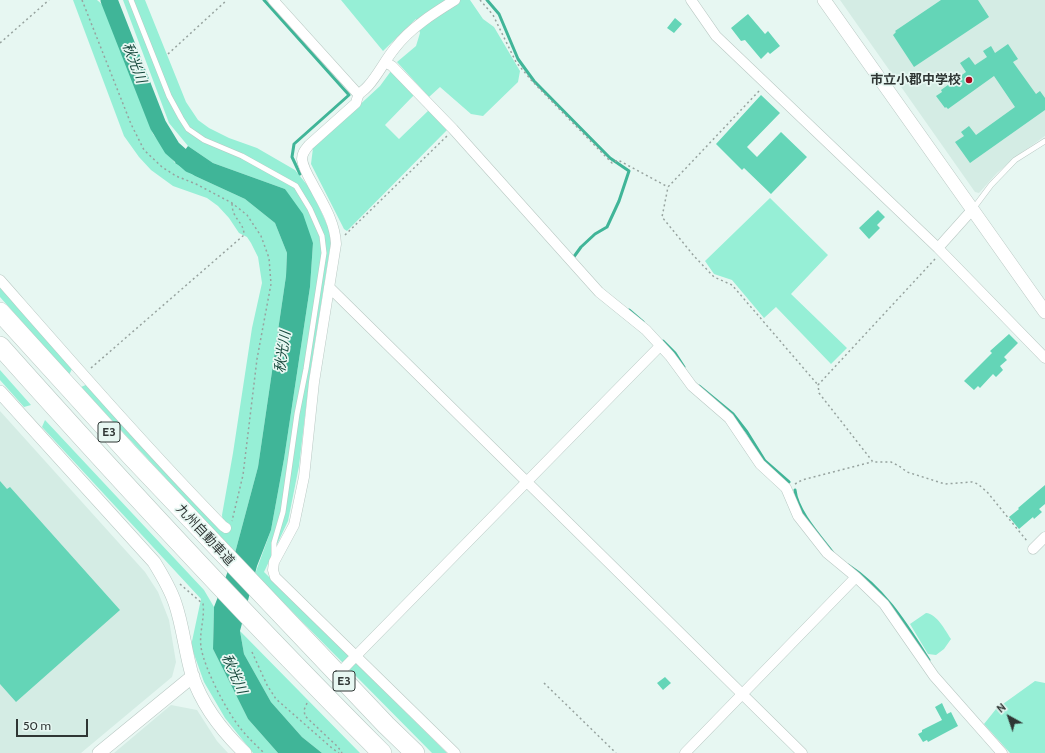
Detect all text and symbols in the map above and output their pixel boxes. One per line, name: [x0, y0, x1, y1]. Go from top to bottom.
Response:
water label: 秋光川: [119, 40, 149, 86]
place label: 市立小郡中学校: [870, 72, 961, 88]
marker: 市立小郡中学校: [964, 75, 974, 85]
water label: 秋光川: [272, 330, 294, 374]
road number: E3: [98, 422, 120, 442]
street label: 九州自動車道: [173, 501, 237, 569]
water label: 秋光川: [218, 651, 250, 697]
road number: E3: [333, 671, 355, 691]
north arrow: [989, 697, 1029, 737]
text: N: [994, 700, 1009, 716]
scale bar: [18, 711, 90, 737]
text: 50 m: [23, 718, 51, 733]

